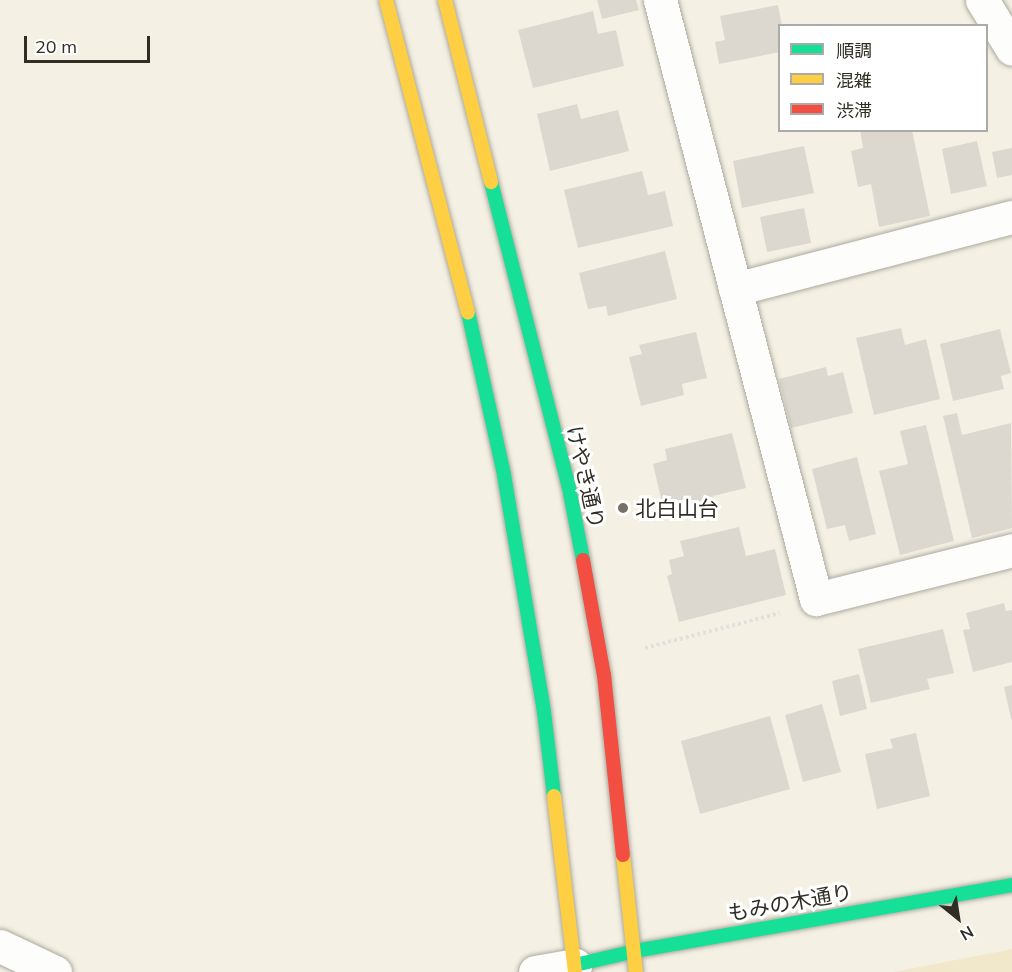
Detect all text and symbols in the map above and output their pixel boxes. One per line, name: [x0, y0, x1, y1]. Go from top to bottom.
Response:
scale bar: [27, 24, 153, 62]
legend: [778, 24, 988, 132]
text: 20 m: [35, 35, 77, 58]
text: 順調: [836, 39, 872, 62]
text: 混雑: [836, 69, 872, 92]
text: 渋滞: [836, 99, 872, 122]
street label: けやき通り: [562, 423, 610, 531]
place label: 北白山台: [635, 495, 719, 521]
marker: 北白山台: [616, 501, 630, 515]
street label: もみの木通り: [726, 879, 854, 925]
north arrow: [928, 888, 988, 948]
text: N: [957, 922, 977, 945]

